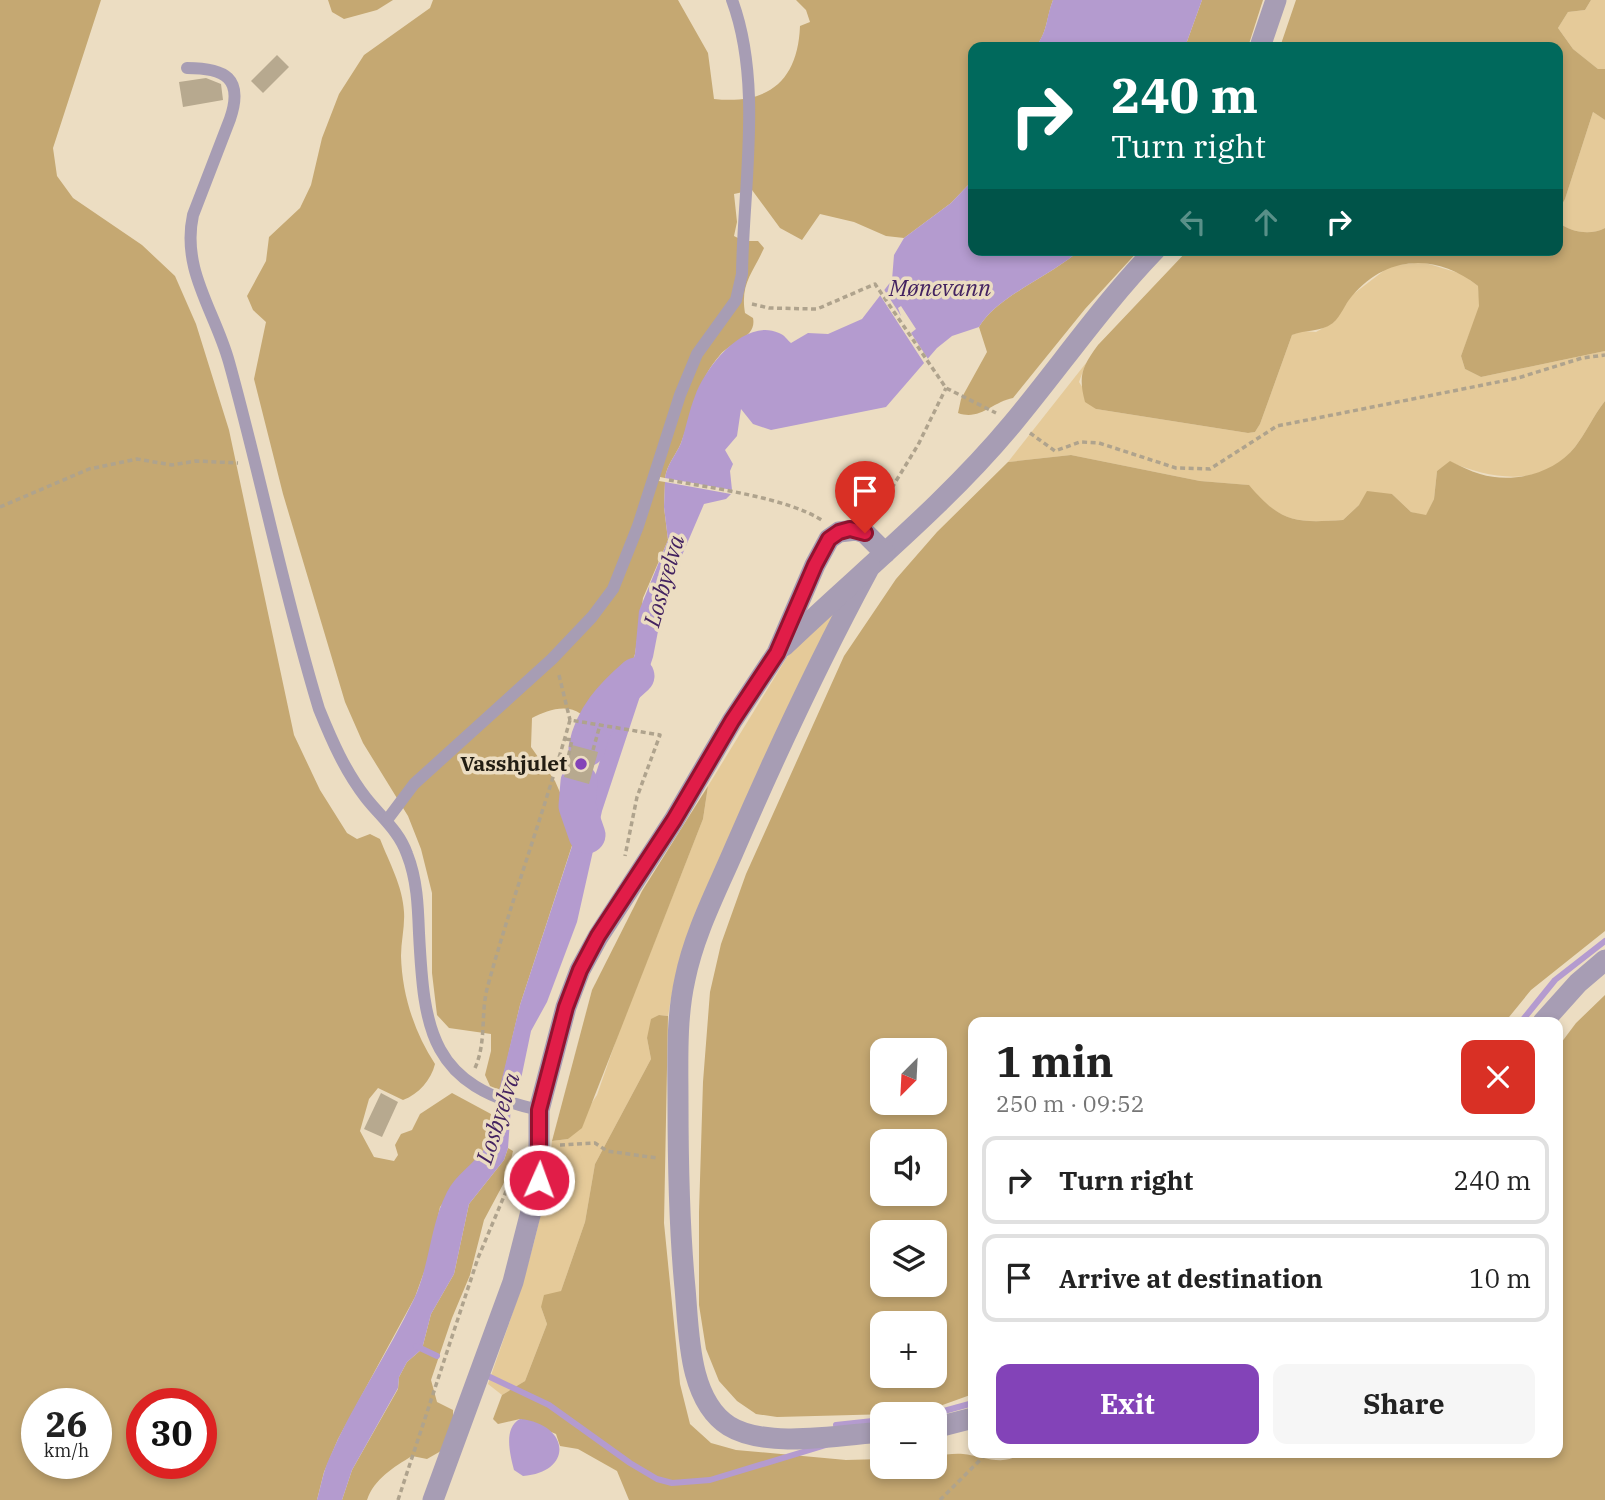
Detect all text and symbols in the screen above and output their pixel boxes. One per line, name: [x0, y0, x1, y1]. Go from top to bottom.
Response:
text: 240 m: [1111, 63, 1258, 126]
icon: right: [996, 70, 1087, 161]
text: Turn right: [1111, 125, 1266, 167]
icon: left: [1174, 203, 1212, 241]
icon: ahead: [1247, 203, 1285, 241]
icon: right: [1320, 203, 1358, 241]
water label: Mønevann: [888, 272, 991, 302]
pin: [835, 461, 895, 533]
icon: arrive: [846, 472, 884, 510]
water label: Losbyelva: [635, 531, 691, 631]
place label: Vasshjulet: [460, 749, 567, 777]
marker: Vasshjulet: [573, 756, 589, 772]
text: 1 min: [996, 1034, 1114, 1089]
north arrow: [870, 1038, 947, 1115]
map controls: [870, 1038, 947, 1479]
button: close: [1461, 1040, 1535, 1114]
water label: Losbyelva: [468, 1068, 526, 1168]
text: 250 m · 09:52: [996, 1088, 1145, 1118]
button: sound: [870, 1129, 947, 1206]
position arrow: [502, 1143, 576, 1217]
icon: right: [1000, 1161, 1038, 1199]
text: Turn right: [1059, 1163, 1193, 1197]
text: 240 m: [1453, 1163, 1531, 1197]
button: layers: [870, 1220, 947, 1297]
icon: arrive: [1000, 1259, 1038, 1297]
text: Arrive at destination: [1059, 1261, 1323, 1295]
text: 10 m: [1469, 1261, 1531, 1295]
button: +: [870, 1311, 947, 1388]
button: Exit: [996, 1364, 1259, 1444]
button: Share: [1273, 1364, 1535, 1444]
speed limit sign: 30: [126, 1388, 217, 1479]
text: 26: [45, 1401, 88, 1447]
button: −: [870, 1402, 947, 1479]
text: km/h: [44, 1439, 89, 1462]

